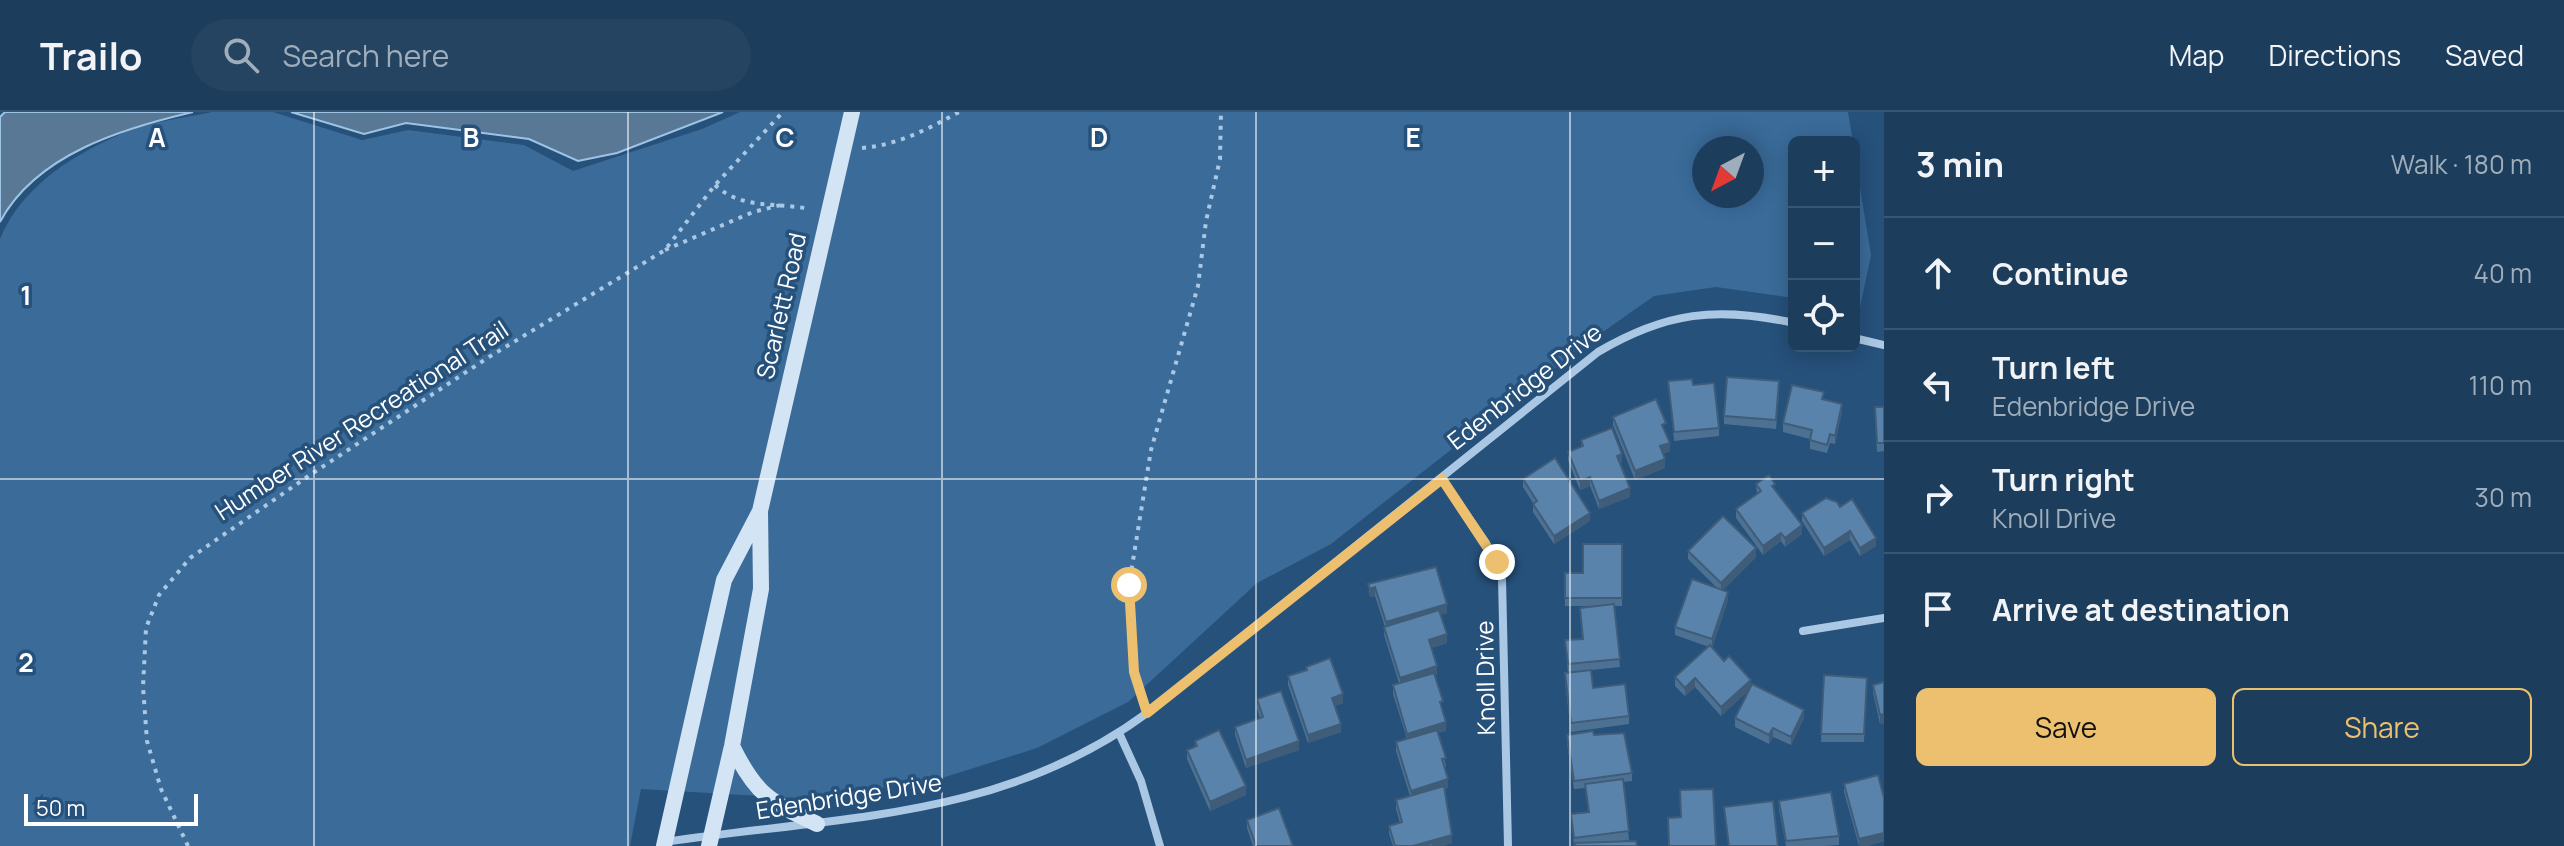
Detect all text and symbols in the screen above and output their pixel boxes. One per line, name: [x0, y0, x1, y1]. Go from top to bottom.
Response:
search box: [191, 19, 751, 91]
text: Trailo: [40, 29, 143, 81]
icon: search: [219, 33, 263, 77]
text: Search here: [283, 35, 449, 76]
text: Map: [2169, 36, 2224, 74]
text: Directions: [2268, 36, 2401, 74]
text: Saved: [2445, 36, 2524, 74]
text: A: [148, 119, 166, 155]
text: B: [463, 119, 479, 155]
text: C: [775, 119, 795, 155]
text: D: [1090, 119, 1108, 155]
text: E: [1405, 119, 1421, 155]
north arrow: [1692, 136, 1764, 208]
map controls: [1788, 136, 1860, 352]
button: +: [1788, 136, 1860, 208]
text: 3 min: [1916, 141, 2004, 187]
text: Walk · 180 m: [2391, 146, 2532, 182]
button: −: [1788, 208, 1860, 280]
street label: Scarlett Road: [748, 229, 813, 382]
icon: ahead: [1916, 251, 1960, 295]
text: Continue: [1992, 253, 2128, 294]
text: 40 m: [2474, 255, 2532, 291]
text: 1: [20, 277, 32, 313]
button: locate: [1788, 280, 1860, 352]
street label: Humber River Recreational Trail: [208, 312, 514, 527]
street label: Edenbridge Drive: [1440, 315, 1608, 457]
text: Turn left: [1992, 347, 2115, 388]
icon: left: [1916, 363, 1960, 407]
text: 110 m: [2469, 367, 2532, 403]
text: Edenbridge Drive: [1992, 388, 2195, 424]
text: Turn right: [1992, 459, 2135, 500]
icon: right: [1916, 475, 1960, 519]
text: 30 m: [2475, 479, 2532, 515]
text: Knoll Drive: [1992, 500, 2116, 536]
route end: [1479, 544, 1515, 580]
route start: [1111, 567, 1147, 603]
icon: arrive: [1916, 587, 1960, 631]
text: Arrive at destination: [1992, 589, 2290, 630]
street label: Knoll Drive: [1467, 620, 1502, 736]
text: 2: [18, 644, 34, 680]
button: Save: [1916, 688, 2216, 766]
button: Share: [2232, 688, 2532, 766]
street label: Edenbridge Drive: [754, 765, 944, 826]
scale bar: [24, 790, 198, 826]
text: 50 m: [36, 793, 85, 823]

